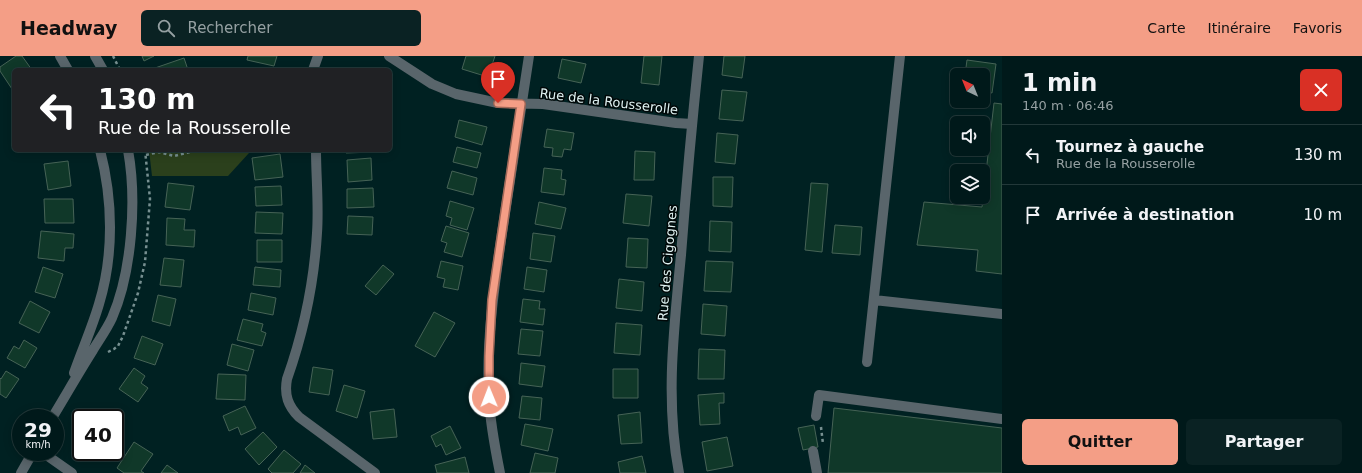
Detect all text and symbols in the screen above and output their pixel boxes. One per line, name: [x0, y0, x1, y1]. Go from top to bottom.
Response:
search box: [141, 10, 421, 46]
text: Headway: [20, 17, 117, 39]
icon: search: [155, 17, 177, 39]
text: Rechercher: [187, 19, 272, 37]
text: Carte: [1147, 20, 1186, 36]
text: Itinéraire: [1208, 20, 1271, 36]
text: Favoris: [1293, 20, 1342, 36]
pin: [481, 62, 515, 103]
icon: arrive: [487, 68, 509, 90]
north arrow: [950, 68, 990, 108]
map controls: [950, 68, 990, 204]
text: 1 min: [1022, 69, 1097, 97]
button: close: [1300, 69, 1342, 111]
text: 130 m: [98, 83, 195, 116]
icon: left: [32, 84, 84, 136]
street label: Rue de la Rousserolle: [539, 86, 679, 117]
text: 140 m · 06:46: [1022, 98, 1113, 113]
button: sound: [950, 116, 990, 156]
text: Rue de la Rousserolle: [98, 117, 291, 138]
text: Tournez à gauche: [1056, 138, 1204, 156]
icon: left: [1022, 144, 1044, 166]
text: 130 m: [1294, 146, 1342, 164]
text: Rue de la Rousserolle: [1056, 156, 1195, 171]
button: layers: [950, 164, 990, 204]
street label: Rue des Cigognes: [655, 204, 680, 322]
icon: arrive: [1022, 204, 1044, 226]
text: Arrivée à destination: [1056, 206, 1234, 224]
text: 10 m: [1304, 206, 1342, 224]
position arrow: [468, 376, 510, 418]
speed limit sign: 40: [72, 409, 124, 461]
text: 29: [24, 418, 52, 442]
button: Quitter: [1022, 419, 1178, 465]
button: Partager: [1186, 419, 1342, 465]
text: km/h: [25, 439, 51, 450]

